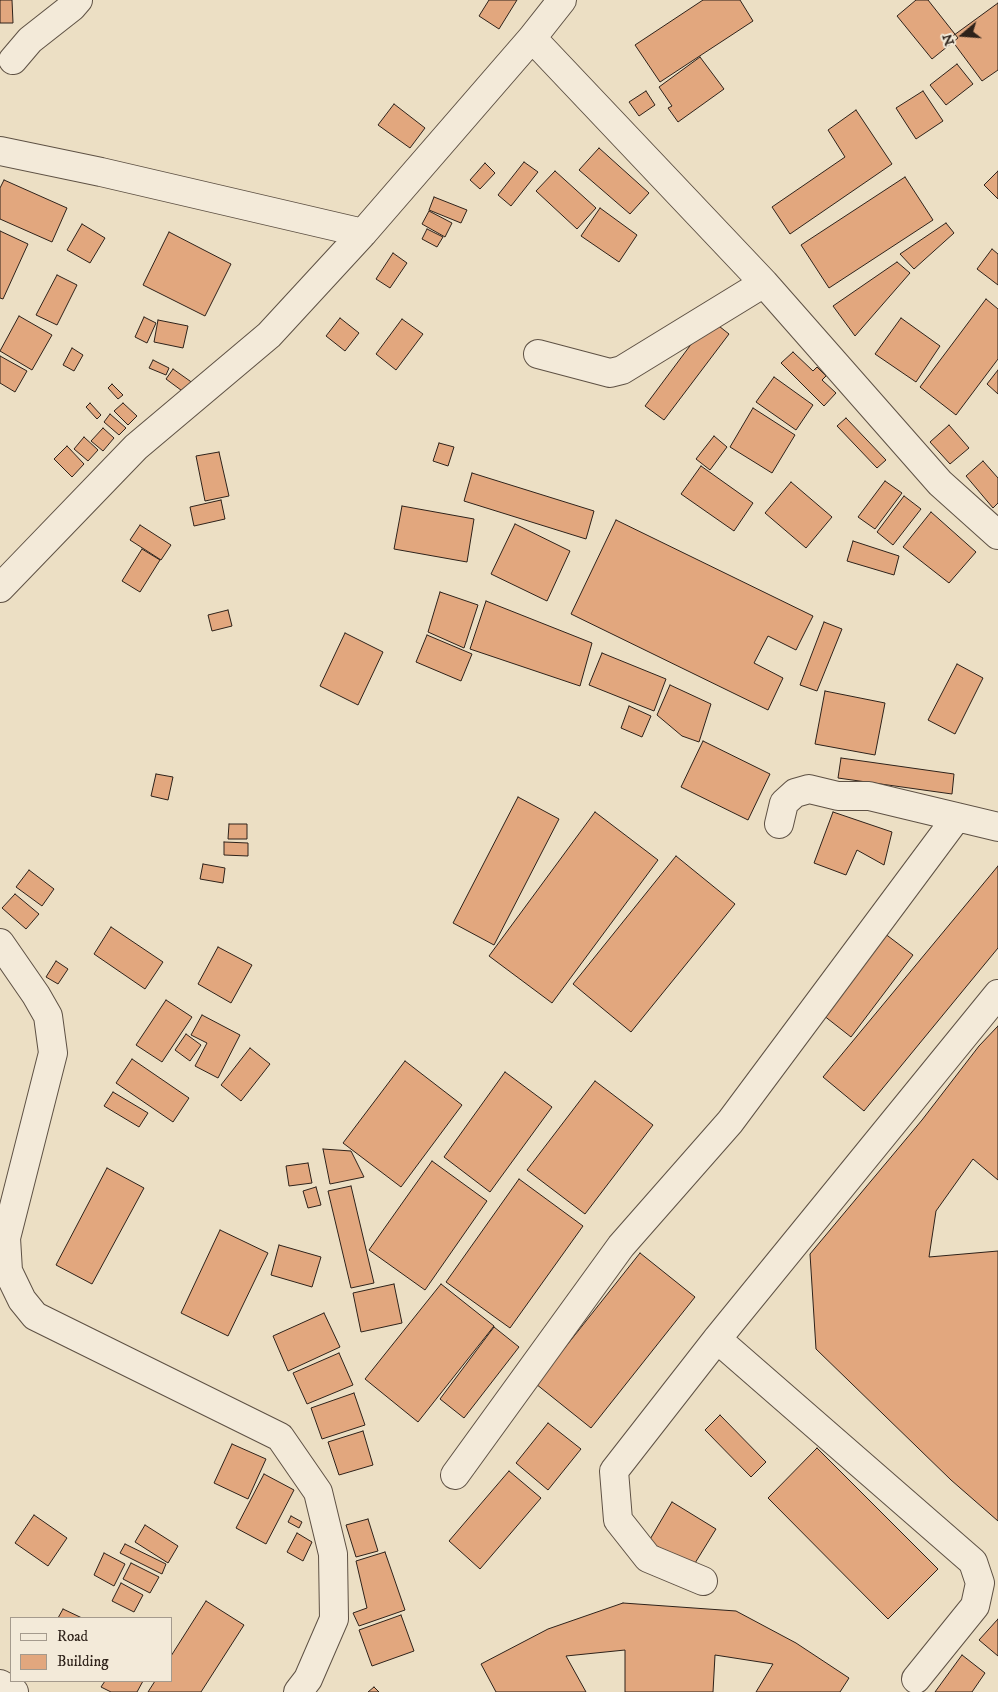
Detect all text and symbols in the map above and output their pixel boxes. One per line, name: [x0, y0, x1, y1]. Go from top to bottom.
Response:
north arrow: [938, 10, 988, 60]
text: N: [938, 31, 959, 48]
legend: [10, 1617, 172, 1682]
text: Road: [57, 1627, 88, 1646]
text: Building: [57, 1652, 109, 1671]

